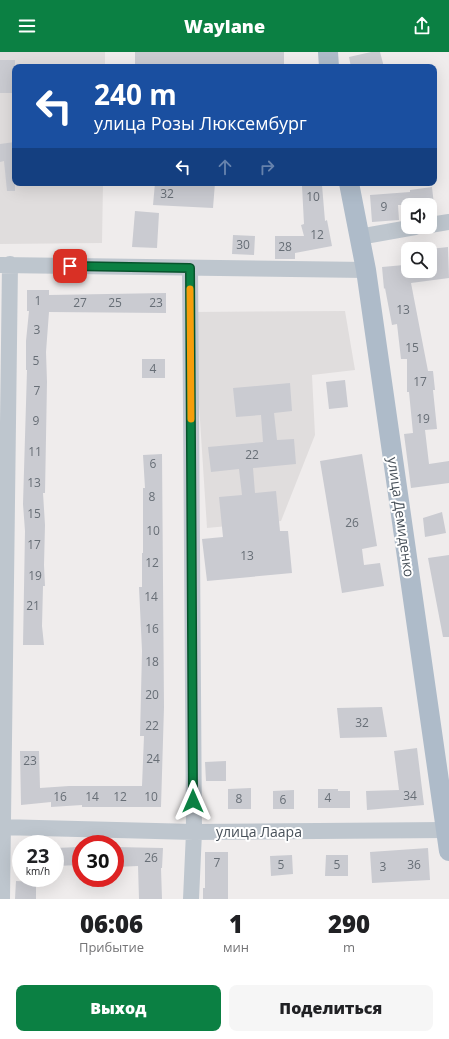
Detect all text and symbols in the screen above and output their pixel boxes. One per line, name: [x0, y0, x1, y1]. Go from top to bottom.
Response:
text: Waylane: [184, 14, 265, 38]
icon: menu: [16, 15, 38, 37]
icon: share: [411, 15, 433, 37]
text: 240 m: [94, 75, 177, 113]
icon: left: [28, 80, 80, 132]
text: улица Розы Люксембург: [94, 111, 307, 135]
icon: left: [172, 156, 194, 178]
icon: ahead: [214, 156, 236, 178]
icon: right: [256, 156, 278, 178]
house number: 32: [160, 185, 174, 202]
house number: 10: [306, 188, 320, 205]
house number: 9: [381, 198, 388, 215]
map controls: [401, 198, 437, 278]
button: sound: [401, 198, 437, 234]
house number: 12: [310, 226, 324, 243]
house number: 30: [236, 236, 250, 253]
house number: 28: [278, 238, 292, 255]
button: search: [401, 242, 437, 278]
pin: [53, 249, 87, 283]
icon: arrive: [59, 255, 81, 277]
house number: 1: [35, 292, 41, 309]
house number: 27: [73, 294, 87, 311]
house number: 25: [108, 294, 122, 311]
house number: 23: [149, 294, 163, 311]
house number: 13: [396, 301, 410, 318]
house number: 3: [34, 321, 41, 338]
house number: 15: [405, 339, 419, 356]
house number: 5: [33, 352, 40, 369]
house number: 4: [150, 360, 157, 377]
house number: 17: [413, 373, 427, 390]
house number: 7: [34, 382, 41, 399]
house number: 19: [416, 410, 430, 427]
house number: 9: [33, 412, 40, 429]
house number: 11: [28, 443, 42, 460]
house number: 22: [245, 446, 259, 463]
house number: 6: [150, 455, 157, 472]
street label: улица Демиденко: [384, 456, 419, 578]
house number: 13: [27, 474, 41, 491]
house number: 8: [149, 488, 156, 505]
house number: 15: [27, 505, 41, 522]
house number: 26: [345, 514, 359, 531]
house number: 10: [146, 522, 160, 539]
house number: 17: [27, 536, 41, 553]
house number: 13: [240, 547, 254, 564]
house number: 12: [145, 554, 159, 571]
house number: 19: [28, 567, 42, 584]
house number: 14: [144, 588, 158, 605]
house number: 21: [26, 597, 40, 614]
house number: 16: [145, 620, 159, 637]
house number: 18: [145, 653, 159, 670]
house number: 20: [145, 686, 159, 703]
house number: 32: [355, 714, 369, 731]
house number: 22: [145, 717, 159, 734]
house number: 24: [146, 750, 160, 767]
house number: 23: [23, 752, 37, 769]
position arrow: [172, 780, 214, 822]
house number: 34: [403, 787, 417, 804]
house number: 16: [53, 788, 67, 805]
house number: 14: [85, 788, 99, 805]
house number: 12: [113, 788, 127, 805]
house number: 10: [144, 788, 158, 805]
house number: 4: [325, 789, 332, 806]
house number: 8: [236, 790, 243, 807]
house number: 6: [280, 791, 287, 808]
street label: улица Лаара: [216, 822, 302, 841]
speed limit sign: 30: [72, 835, 124, 887]
text: 23: [27, 842, 49, 869]
house number: 26: [144, 849, 158, 866]
house number: 7: [214, 854, 221, 871]
house number: 5: [278, 856, 285, 873]
house number: 5: [334, 856, 341, 873]
house number: 36: [407, 856, 421, 873]
house number: 3: [380, 858, 387, 875]
text: km/h: [26, 864, 50, 878]
text: 06:06: [80, 907, 143, 940]
text: 1: [229, 907, 243, 940]
text: 290: [328, 907, 370, 940]
text: Прибытие: [79, 938, 144, 956]
text: мин: [223, 938, 249, 956]
text: m: [343, 938, 355, 956]
button: Выход: [16, 985, 221, 1031]
button: Поделиться: [229, 985, 433, 1031]

